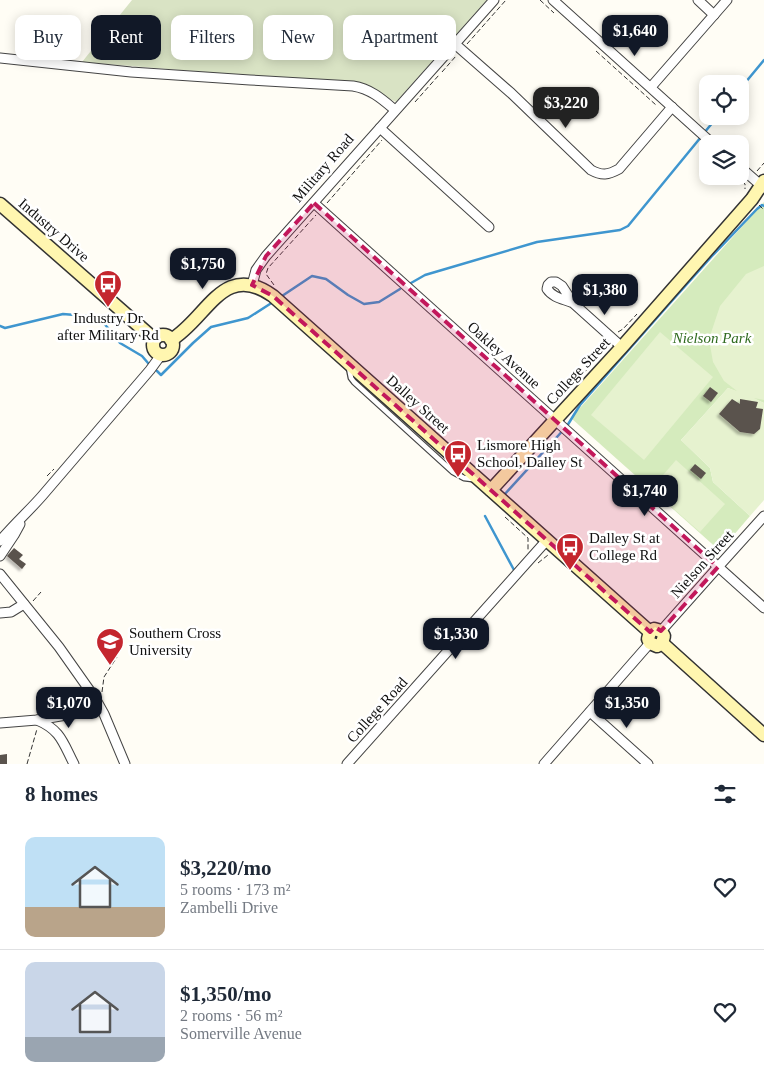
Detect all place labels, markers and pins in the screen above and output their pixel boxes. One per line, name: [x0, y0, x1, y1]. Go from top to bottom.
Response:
pin: $1,640: [594, 15, 676, 57]
pin: $3,220: [525, 86, 607, 129]
pin: $1,750: [162, 248, 244, 290]
bus stop icon: Industry Dr after Military Rd: [93, 269, 123, 308]
pin: $1,380: [564, 274, 646, 316]
place label: Industry Dr after Military Rd: [57, 310, 159, 343]
place label: Lismore High School, Dalley St: [477, 437, 583, 470]
bus stop icon: Lismore High School, Dalley St: [443, 439, 473, 478]
pin: $1,740: [604, 474, 686, 517]
place label: Dalley St at College Rd: [589, 530, 661, 563]
bus stop icon: Dalley St at College Rd: [555, 532, 585, 571]
pin: $1,330: [415, 618, 497, 660]
place label: Southern Cross University: [129, 625, 221, 658]
school or university icon: Southern Cross University: [95, 627, 125, 666]
pin: $1,070: [28, 686, 110, 729]
pin: $1,350: [586, 686, 668, 729]

